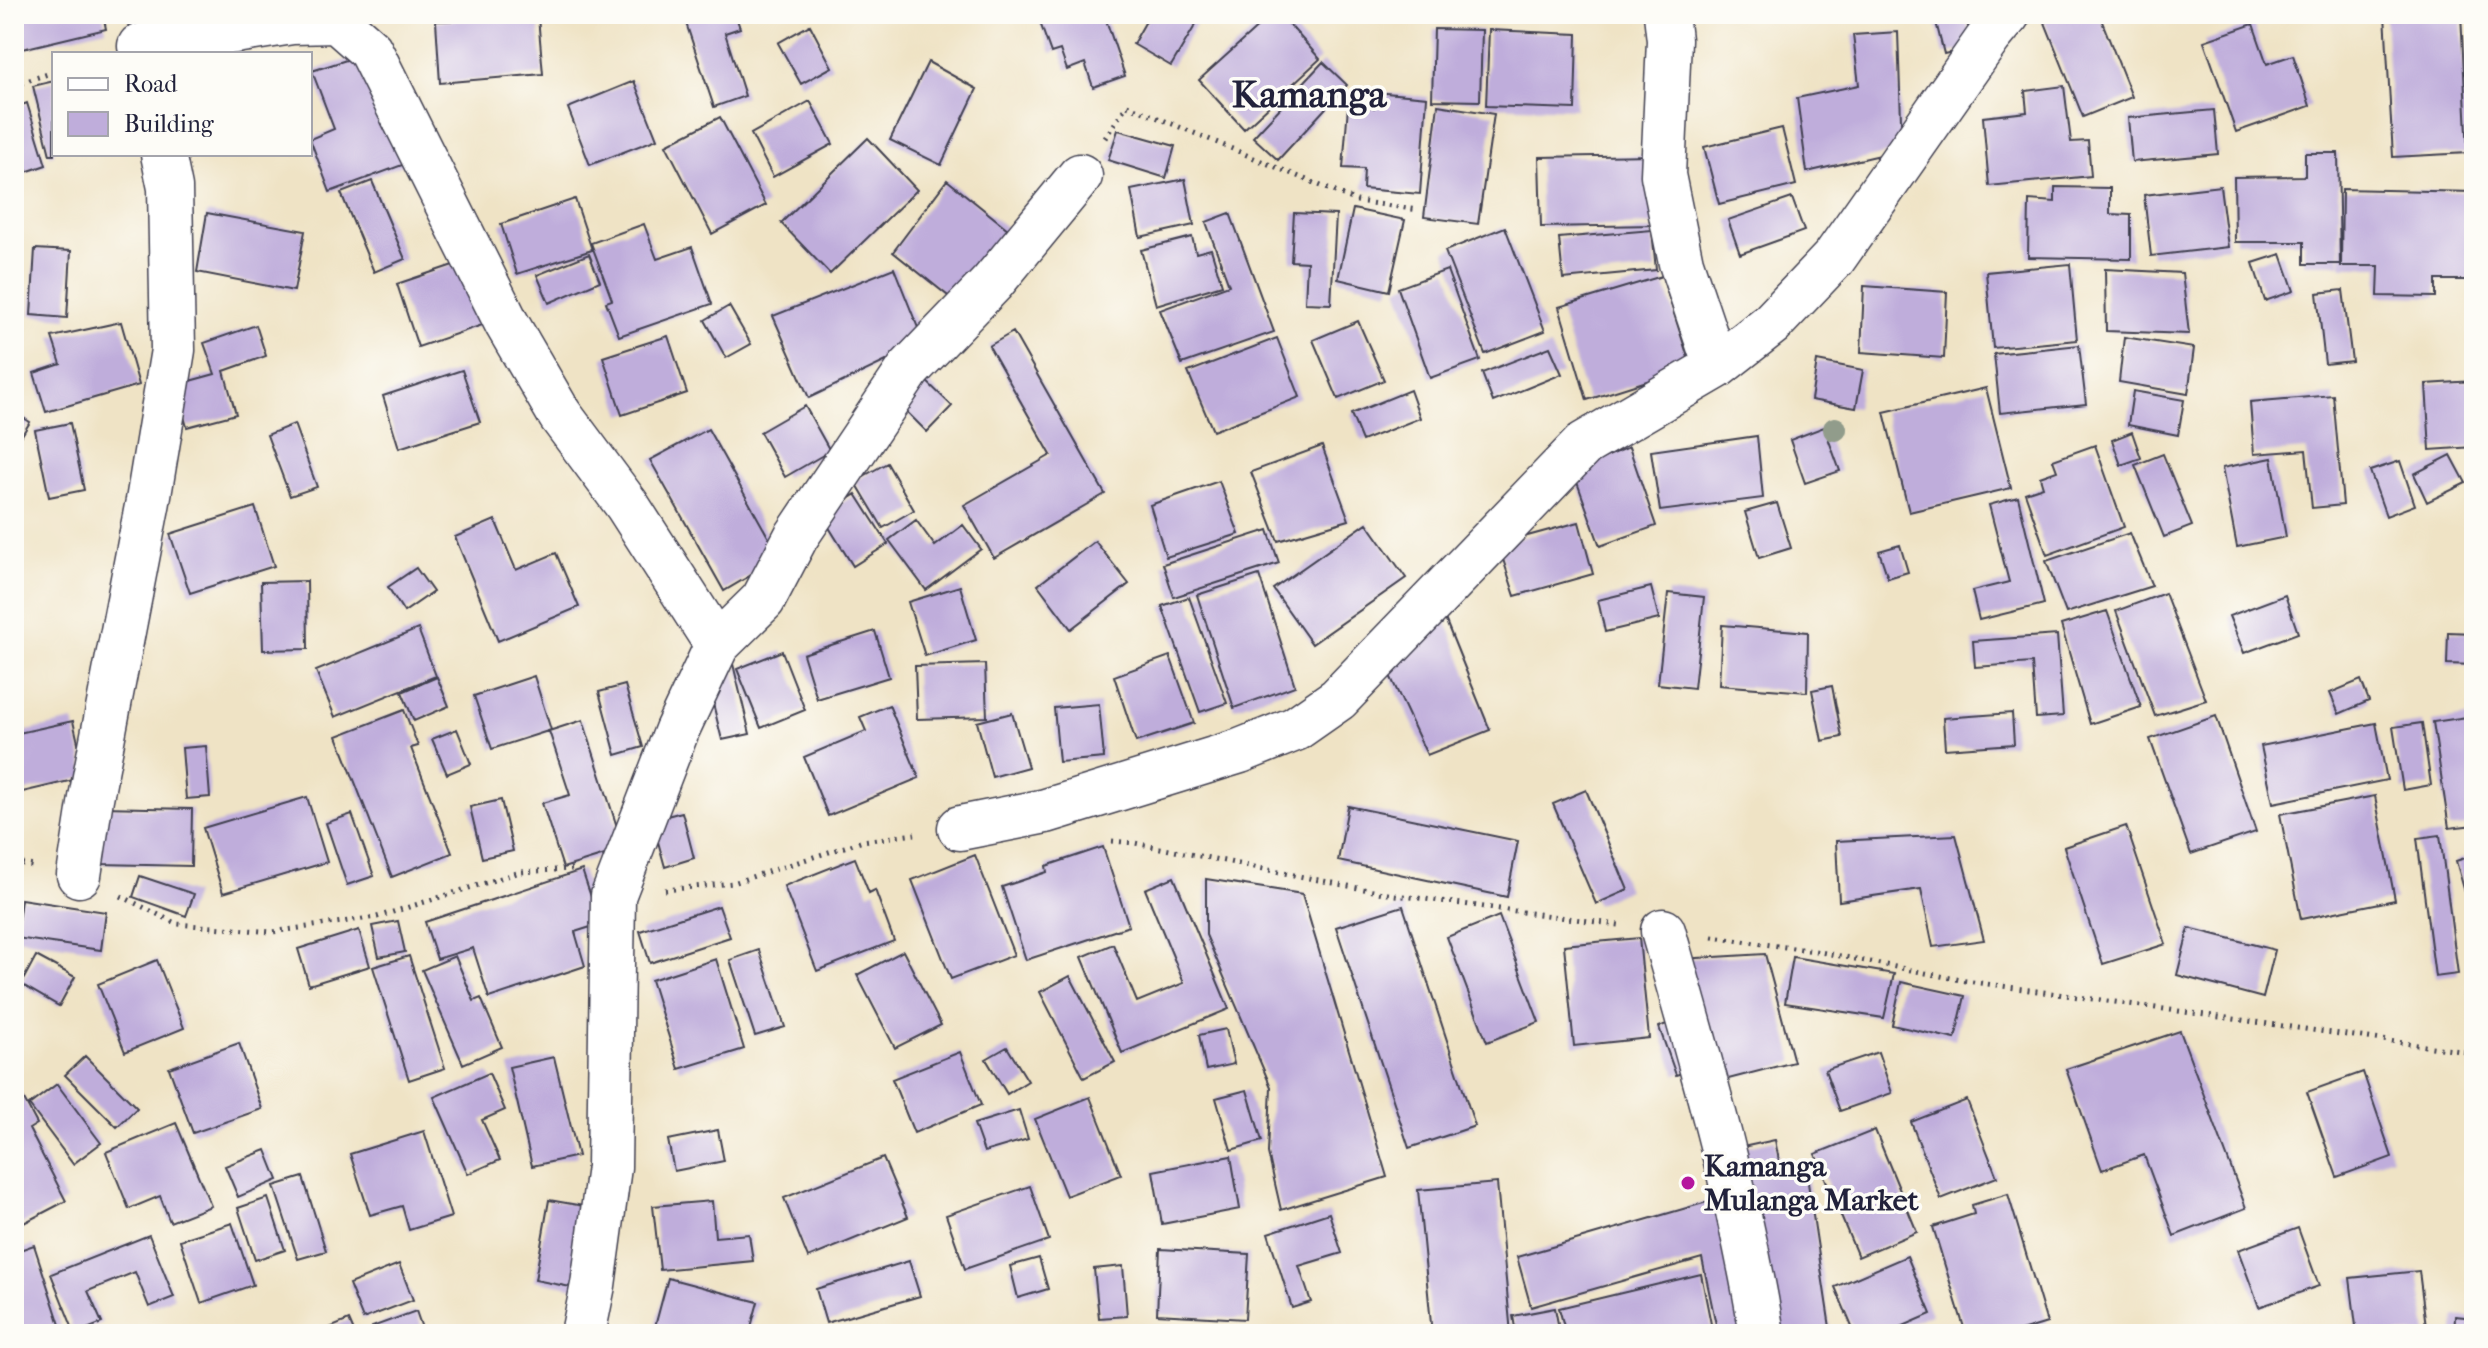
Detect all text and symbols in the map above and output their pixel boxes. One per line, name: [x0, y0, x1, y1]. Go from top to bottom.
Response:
legend: [52, 52, 312, 156]
text: Road: [124, 70, 178, 98]
district label: Kamanga: [1232, 72, 1388, 117]
text: Building: [124, 110, 215, 138]
place label: Kamanga Mulanga Market: [1704, 1149, 1919, 1218]
marker: Kamanga Mulanga Market: [1679, 1174, 1697, 1192]

